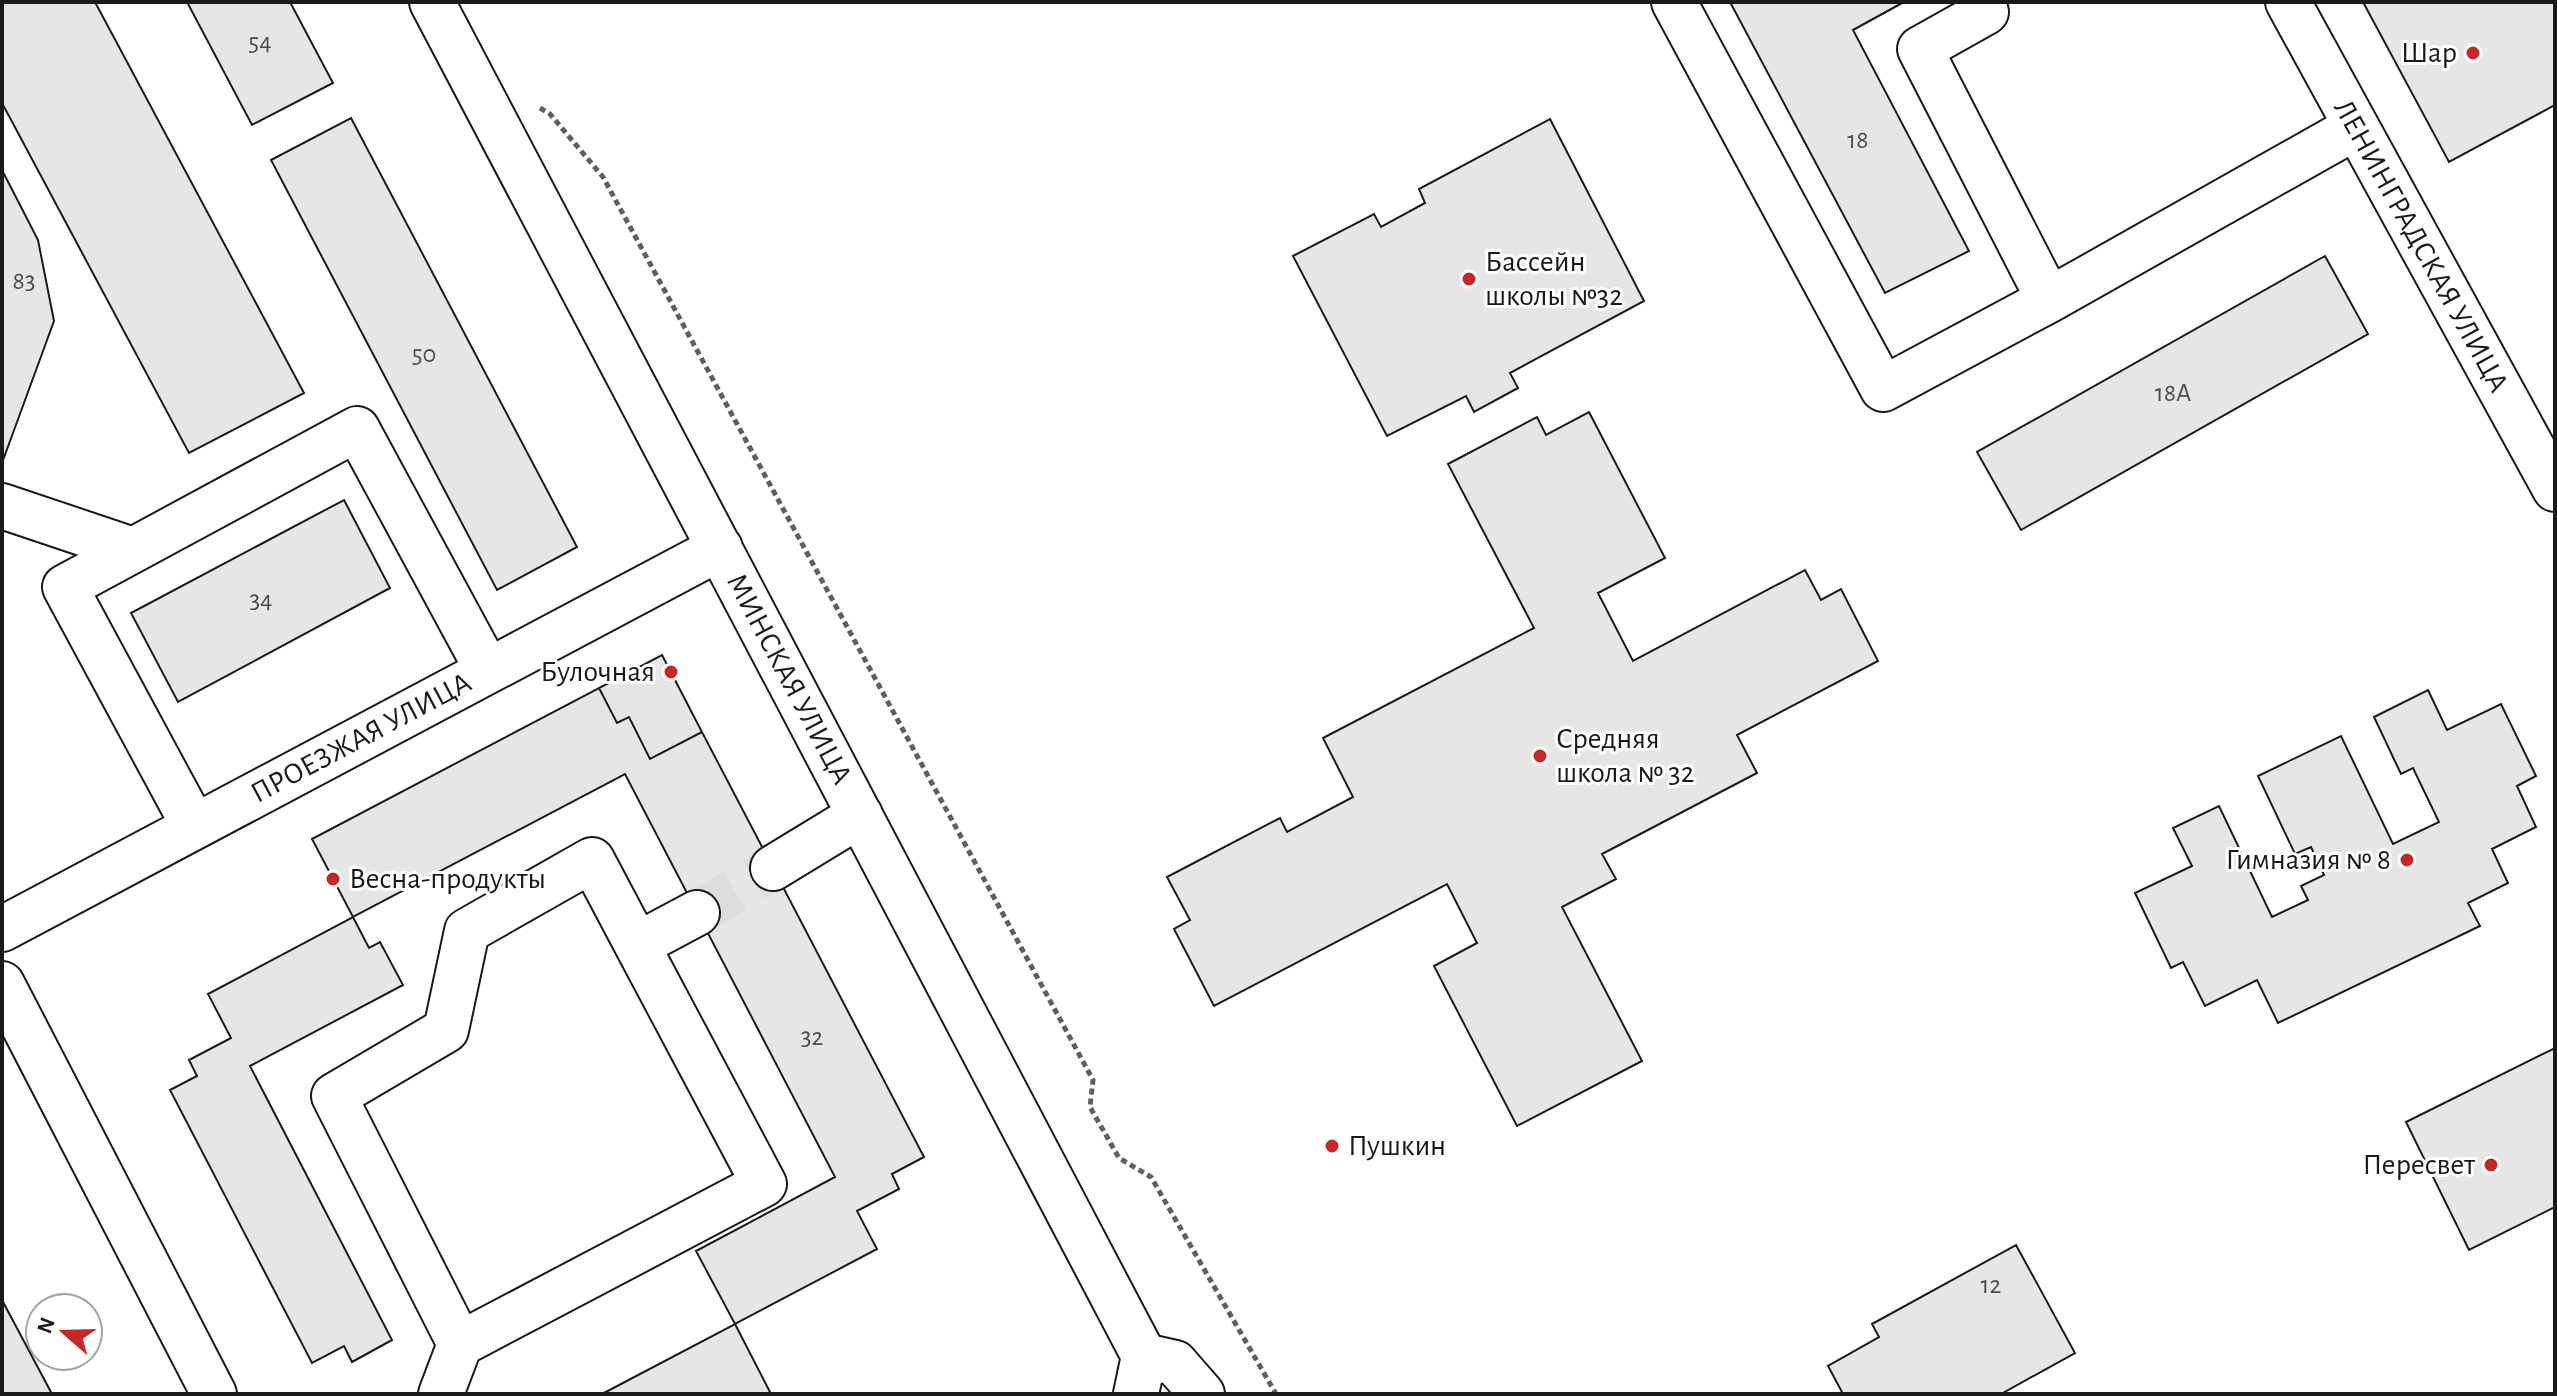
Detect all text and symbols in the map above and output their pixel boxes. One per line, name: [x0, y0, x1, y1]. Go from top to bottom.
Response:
house number: 54: [248, 29, 272, 55]
place label: Шар: [2401, 38, 2457, 68]
marker: Шар: [2464, 44, 2482, 62]
street label: ЛЕНИНГРАДСКАЯ УЛИЦА: [2328, 95, 2514, 397]
house number: 18: [1847, 127, 1869, 153]
place label: Бассейн школы №32: [1485, 247, 1623, 311]
house number: 83: [12, 268, 36, 294]
marker: Бассейн школы №32: [1460, 270, 1478, 288]
house number: 50: [412, 341, 436, 367]
house number: 18А: [2155, 380, 2191, 406]
street label: МИНСКАЯ УЛИЦА: [721, 569, 857, 789]
house number: 34: [249, 587, 273, 613]
place label: Булочная: [540, 657, 655, 687]
marker: Булочная: [662, 663, 680, 681]
street label: ПРОЕЗЖАЯ УЛИЦА: [246, 667, 476, 809]
place label: Средняя школа № 32: [1556, 724, 1694, 788]
marker: Средняя школа № 32: [1531, 747, 1549, 765]
place label: Гимназия № 8: [2226, 845, 2391, 875]
marker: Гимназия № 8: [2398, 851, 2416, 869]
place label: Весна-продукты: [349, 864, 546, 894]
marker: Весна-продукты: [324, 870, 342, 888]
house number: 32: [801, 1024, 823, 1050]
place label: Пушкин: [1348, 1131, 1446, 1161]
marker: Пушкин: [1323, 1137, 1341, 1155]
place label: Пересвет: [2363, 1150, 2475, 1180]
marker: Пересвет: [2482, 1156, 2500, 1174]
house number: 12: [1981, 1272, 2002, 1298]
north arrow: [24, 1292, 104, 1372]
text: N: [33, 1315, 59, 1336]

